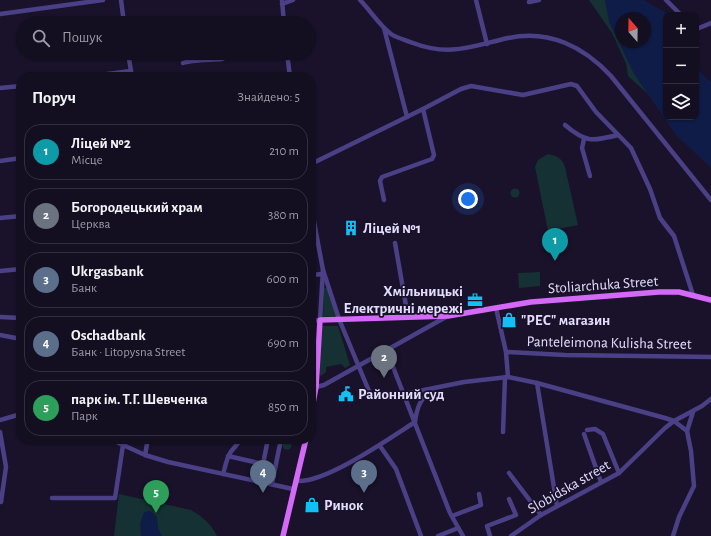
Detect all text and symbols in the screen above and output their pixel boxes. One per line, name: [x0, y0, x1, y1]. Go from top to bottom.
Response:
north arrow: [615, 12, 651, 48]
map controls: [663, 12, 699, 120]
button: +: [663, 12, 699, 48]
search box: [16, 16, 316, 60]
icon: search: [30, 27, 52, 49]
text: Пошук: [62, 30, 102, 45]
button: −: [663, 48, 699, 84]
button: layers: [663, 84, 699, 120]
text: Поруч: [32, 89, 76, 106]
text: Знайдено: 5: [237, 91, 300, 104]
text: Ліцей №2: [71, 136, 131, 151]
text: 1: [44, 145, 48, 158]
text: 210 m: [269, 145, 299, 158]
text: Місце: [71, 154, 103, 167]
your location: [458, 189, 478, 209]
text: Богородецький храм: [71, 200, 203, 215]
text: 2: [43, 209, 49, 222]
text: 380 m: [268, 209, 299, 222]
text: Церква: [71, 218, 110, 231]
building icon: Ліцей №1: [342, 219, 360, 237]
place label: Ліцей №1: [363, 221, 421, 236]
pin: 1: [542, 228, 568, 261]
text: Ukrgasbank: [71, 264, 144, 279]
text: 3: [43, 273, 49, 286]
text: 600 m: [267, 273, 299, 286]
street label: Stoliarchuka Street: [547, 274, 659, 296]
text: Банк: [71, 282, 97, 295]
place label: Хмільницькі Електричні мережі: [343, 284, 463, 316]
office icon: Хмільницькі Електричні мережі: [466, 291, 484, 309]
shop icon: "РЕС" магазин: [500, 311, 518, 329]
place label: "РЕС" магазин: [521, 313, 610, 328]
text: Oschadbank: [71, 328, 146, 343]
street label: Panteleimona Kulisha Street: [526, 334, 692, 352]
text: 4: [43, 337, 49, 350]
text: 690 m: [267, 337, 299, 350]
pin: 2: [371, 345, 397, 378]
text: Банк · Litopysna Street: [71, 346, 185, 359]
public building icon: Районний суд: [337, 385, 355, 403]
place label: Районний суд: [358, 387, 444, 402]
text: парк ім. Т.Г. Шевченка: [71, 392, 208, 407]
text: 5: [43, 401, 49, 414]
text: 850 m: [268, 401, 299, 414]
text: Парк: [71, 410, 98, 423]
street label: Slobidska street: [525, 457, 613, 517]
pin: 4: [250, 460, 276, 493]
pin: 3: [351, 460, 377, 493]
pin: 5: [143, 480, 169, 513]
shop icon: Ринок: [303, 496, 321, 514]
place label: Ринок: [324, 498, 364, 513]

